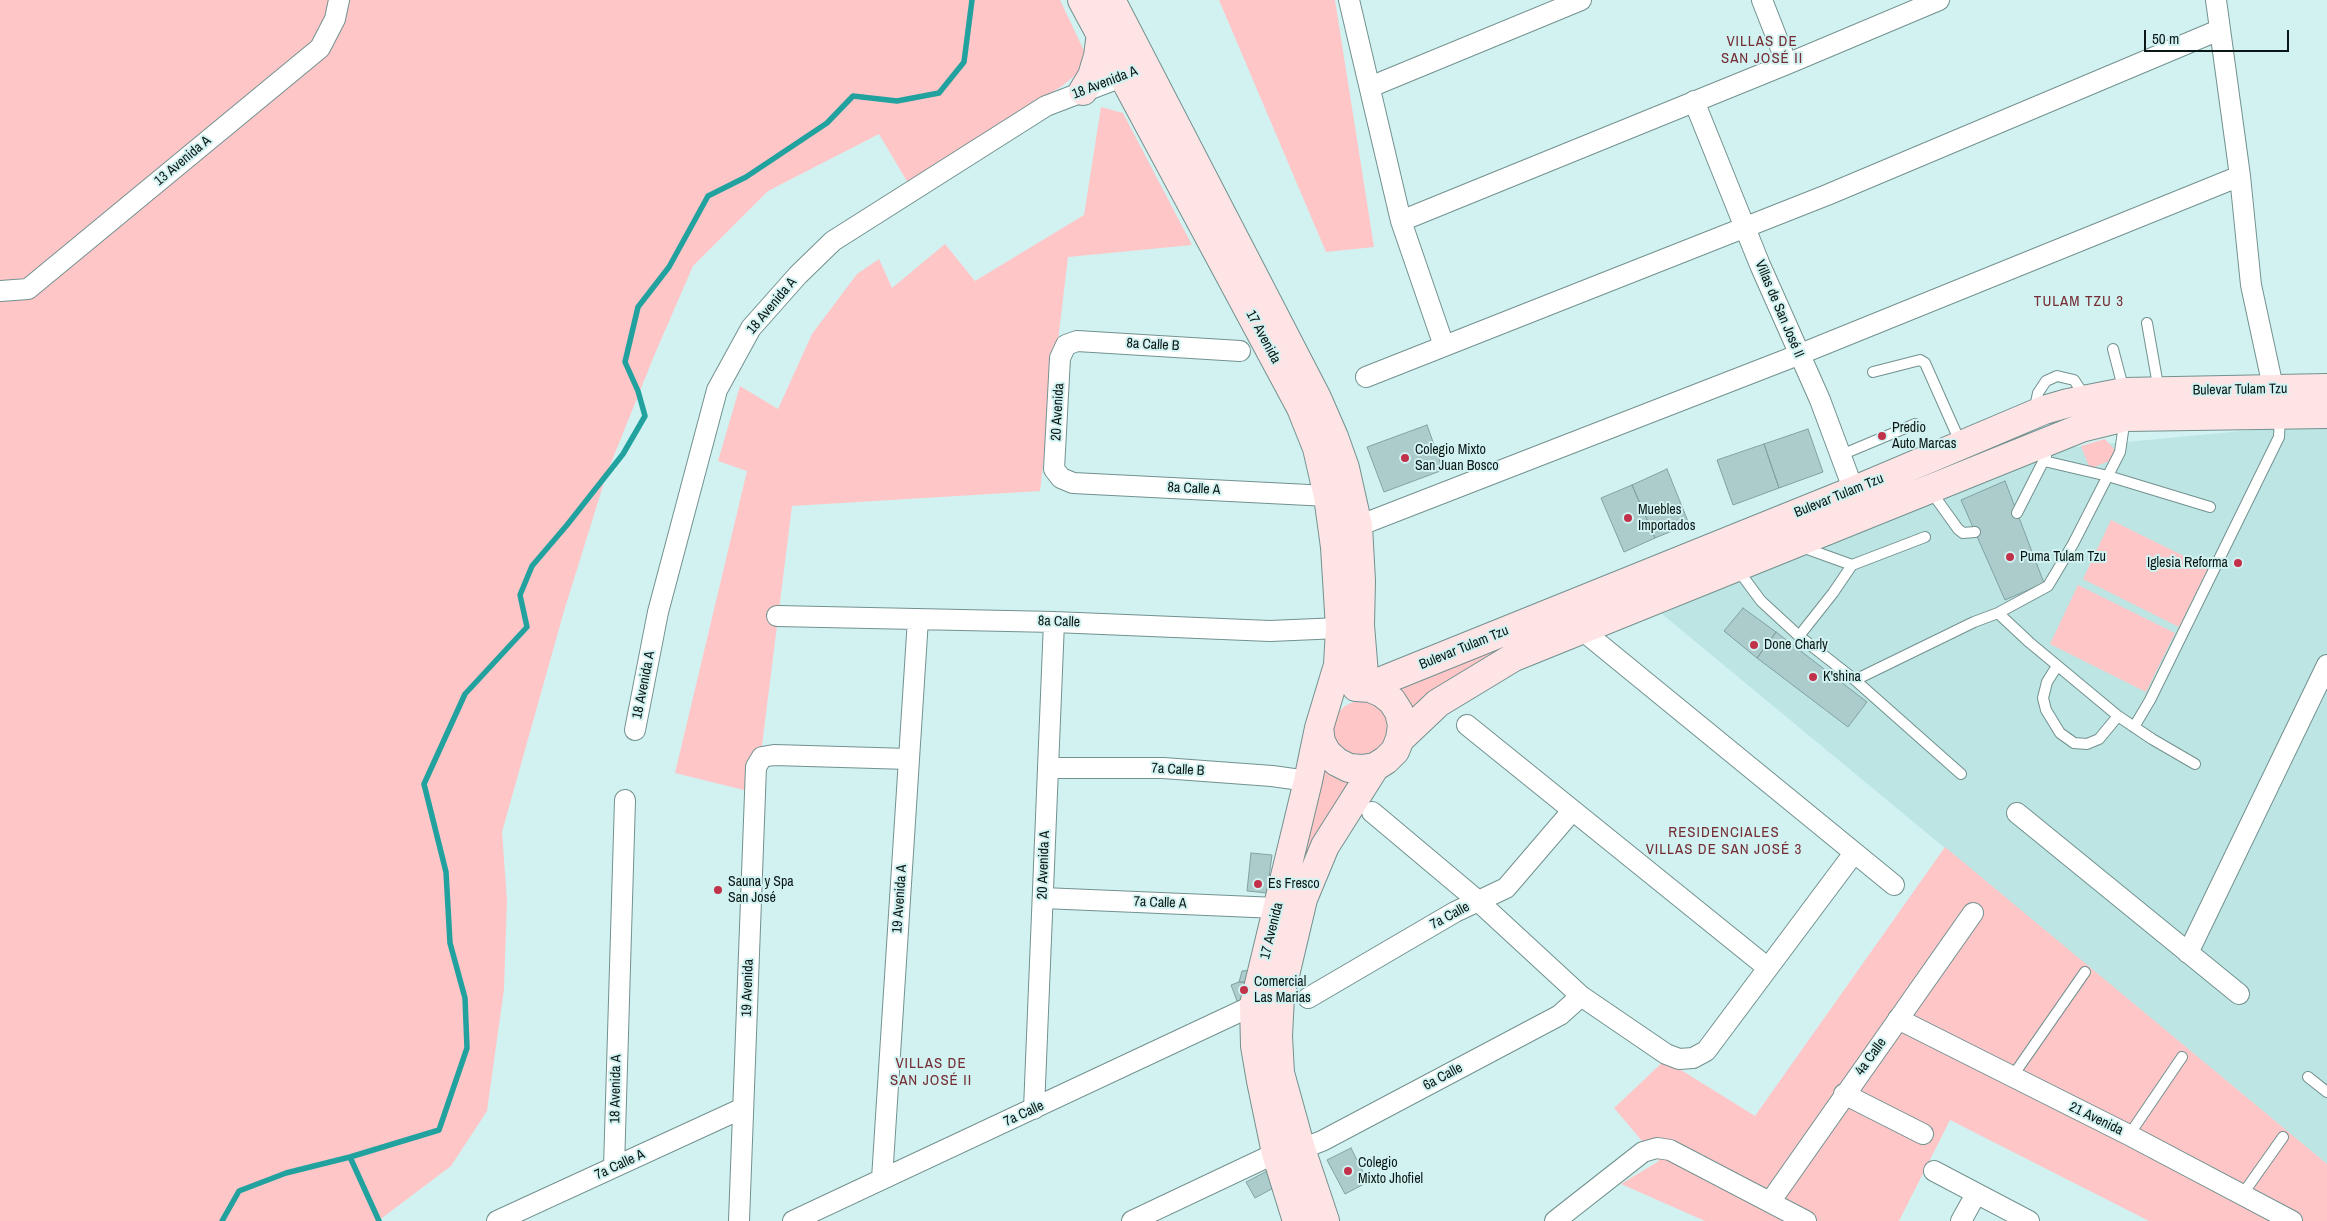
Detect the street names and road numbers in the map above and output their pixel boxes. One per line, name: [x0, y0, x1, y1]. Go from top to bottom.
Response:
street label: 18 Avenida A: [1070, 63, 1140, 103]
street label: 13 Avenida A: [151, 132, 215, 190]
street label: Villas de San José II: [1751, 258, 1807, 360]
street label: 18 Avenida A: [743, 274, 801, 338]
street label: 17 Avenida: [1242, 307, 1284, 367]
street label: 8a Calle B: [1126, 335, 1180, 355]
street label: Bulevar Tulam Tzu: [2192, 381, 2288, 399]
street label: 20 Avenida: [1048, 383, 1068, 441]
street label: Bulevar Tulam Tzu: [1792, 470, 1886, 522]
street label: 8a Calle A: [1167, 479, 1221, 499]
street label: 8a Calle: [1038, 613, 1080, 631]
street label: Bulevar Tulam Tzu: [1417, 622, 1511, 674]
street label: 18 Avenida A: [629, 650, 659, 720]
street label: 7a Calle B: [1151, 760, 1205, 780]
street label: 20 Avenida A: [1034, 830, 1054, 900]
street label: 19 Avenida A: [889, 864, 911, 934]
street label: 7a Calle A: [1133, 894, 1187, 912]
street label: 7a Calle: [1427, 899, 1473, 933]
street label: 17 Avenida: [1257, 901, 1287, 961]
street label: 19 Avenida: [739, 959, 757, 1017]
street label: 4a Calle: [1852, 1035, 1890, 1079]
street label: 18 Avenida A: [607, 1054, 625, 1124]
street label: 6a Calle: [1420, 1060, 1466, 1094]
street label: 7a Calle: [1001, 1097, 1047, 1131]
street label: 21 Avenida: [2066, 1099, 2126, 1139]
street label: 7a Calle A: [592, 1146, 648, 1184]

